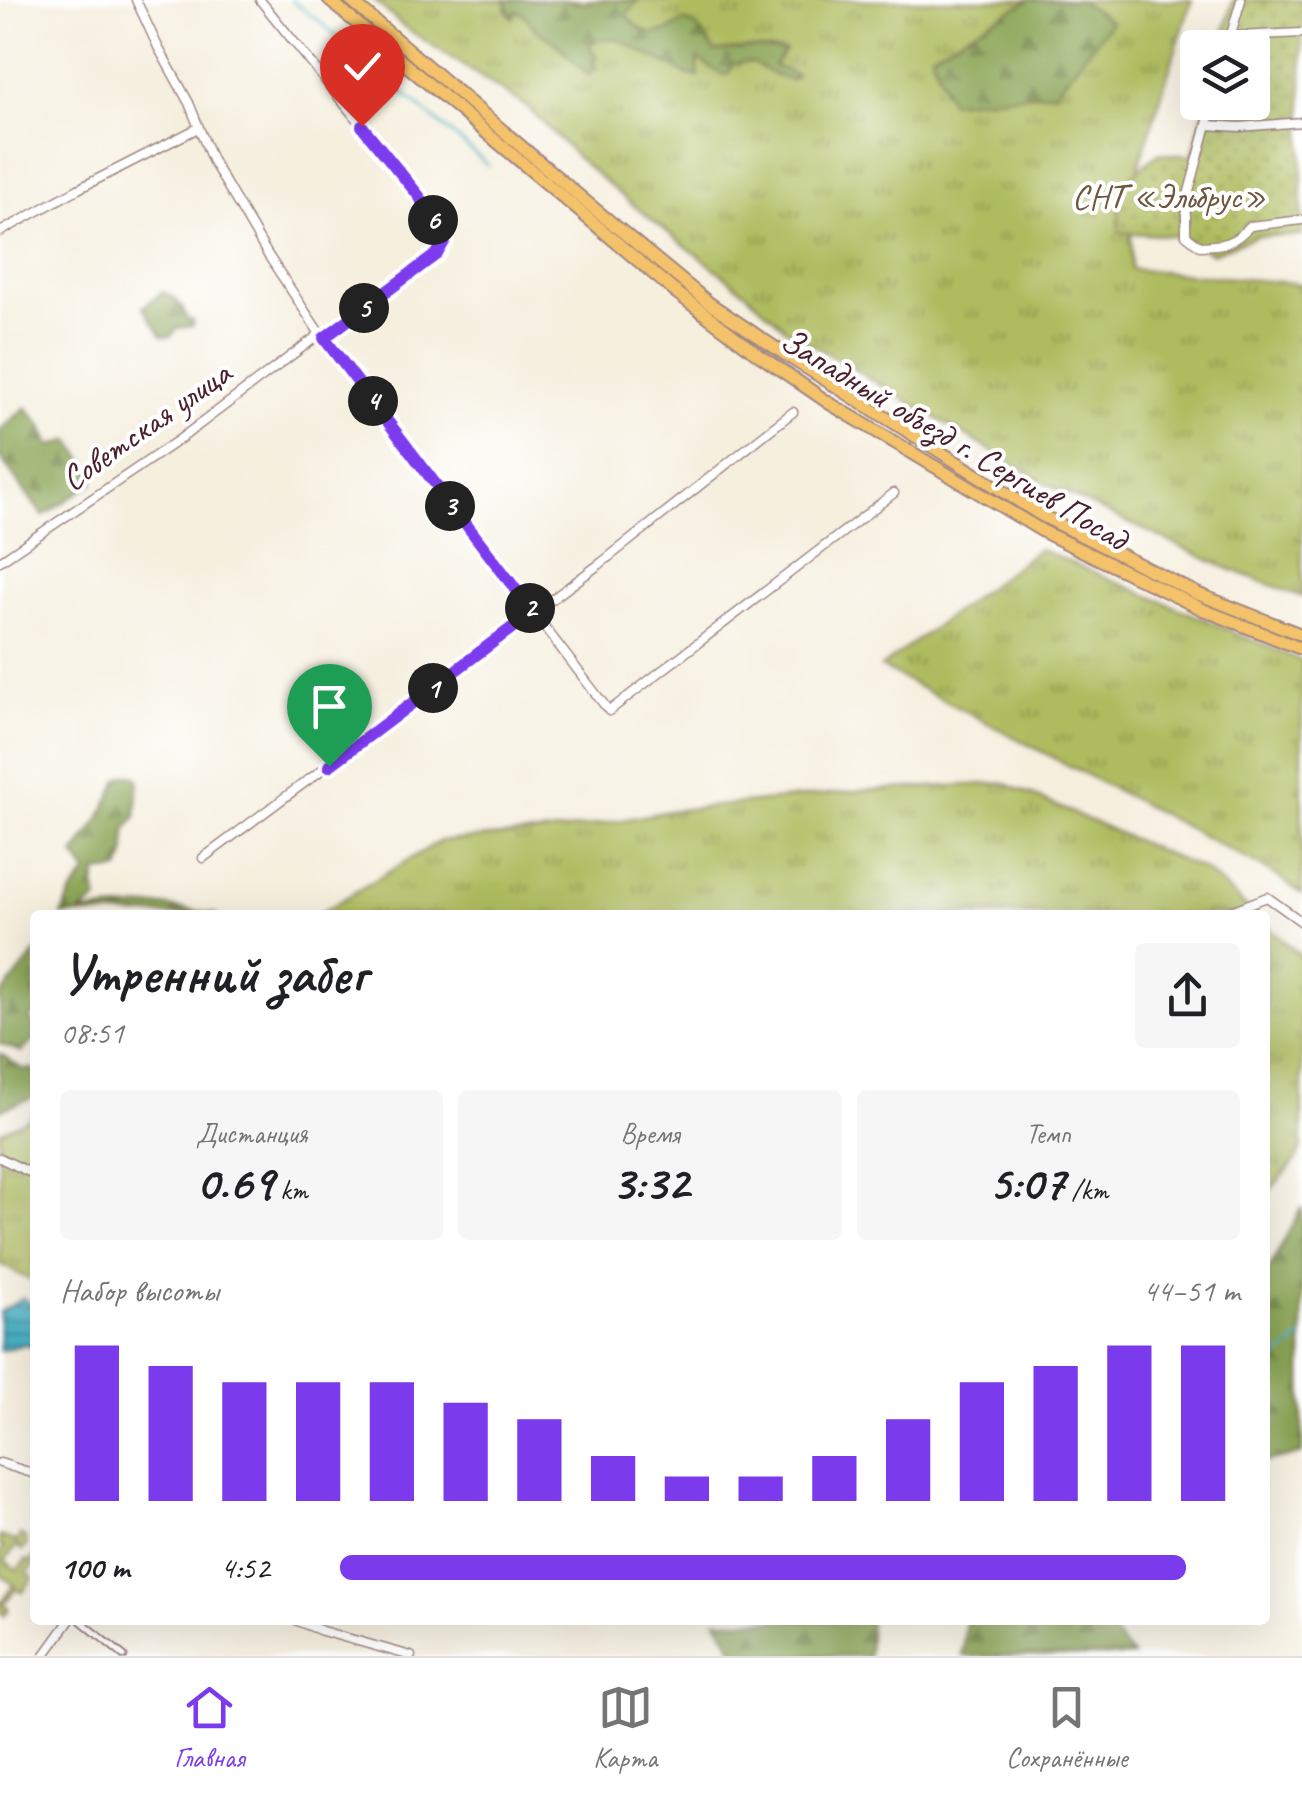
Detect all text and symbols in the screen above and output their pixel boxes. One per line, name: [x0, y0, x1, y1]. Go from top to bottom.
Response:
pin: [320, 24, 405, 127]
map controls: [1180, 30, 1270, 120]
button: layers: [1180, 30, 1270, 120]
icon: check: [335, 39, 390, 94]
park label: СНТ «Эльбрус»: [1072, 174, 1266, 219]
pin: 6: [408, 195, 458, 245]
text: 6: [426, 202, 440, 237]
pin: 5: [339, 283, 389, 333]
text: 5: [358, 290, 370, 325]
street label: Западный объезд г. Сергиев Посад: [772, 317, 1138, 562]
street label: Советская улица: [52, 349, 242, 501]
pin: 4: [348, 376, 398, 426]
text: 4: [367, 383, 379, 418]
pin: 3: [425, 481, 475, 531]
text: 3: [444, 488, 456, 523]
pin: 2: [505, 583, 555, 633]
text: 2: [524, 590, 536, 625]
pin: 1: [408, 663, 458, 713]
pin: [287, 664, 372, 767]
text: 1: [427, 670, 439, 705]
icon: arrive: [302, 679, 357, 734]
text: Утренний забег: [60, 939, 367, 1009]
button: share: [1135, 943, 1240, 1048]
text: 08:51: [60, 1012, 124, 1053]
text: Дистанция: [196, 1116, 308, 1151]
text: Время: [620, 1116, 680, 1151]
text: Темп: [1026, 1116, 1071, 1151]
text: 0.69: [196, 1151, 274, 1214]
text: 3:32: [611, 1151, 689, 1214]
text: 5:07: [988, 1151, 1065, 1214]
text: km: [274, 1172, 308, 1207]
text: /km: [1065, 1172, 1108, 1207]
text: Набор высоты: [60, 1270, 219, 1311]
text: 44–51 m: [1142, 1270, 1240, 1311]
text: 100 m: [60, 1547, 129, 1588]
text: 4:52: [220, 1547, 270, 1588]
tab: Главная: [174, 1680, 245, 1775]
tab: Карта: [593, 1680, 657, 1775]
tab: Сохранённые: [1006, 1680, 1128, 1775]

